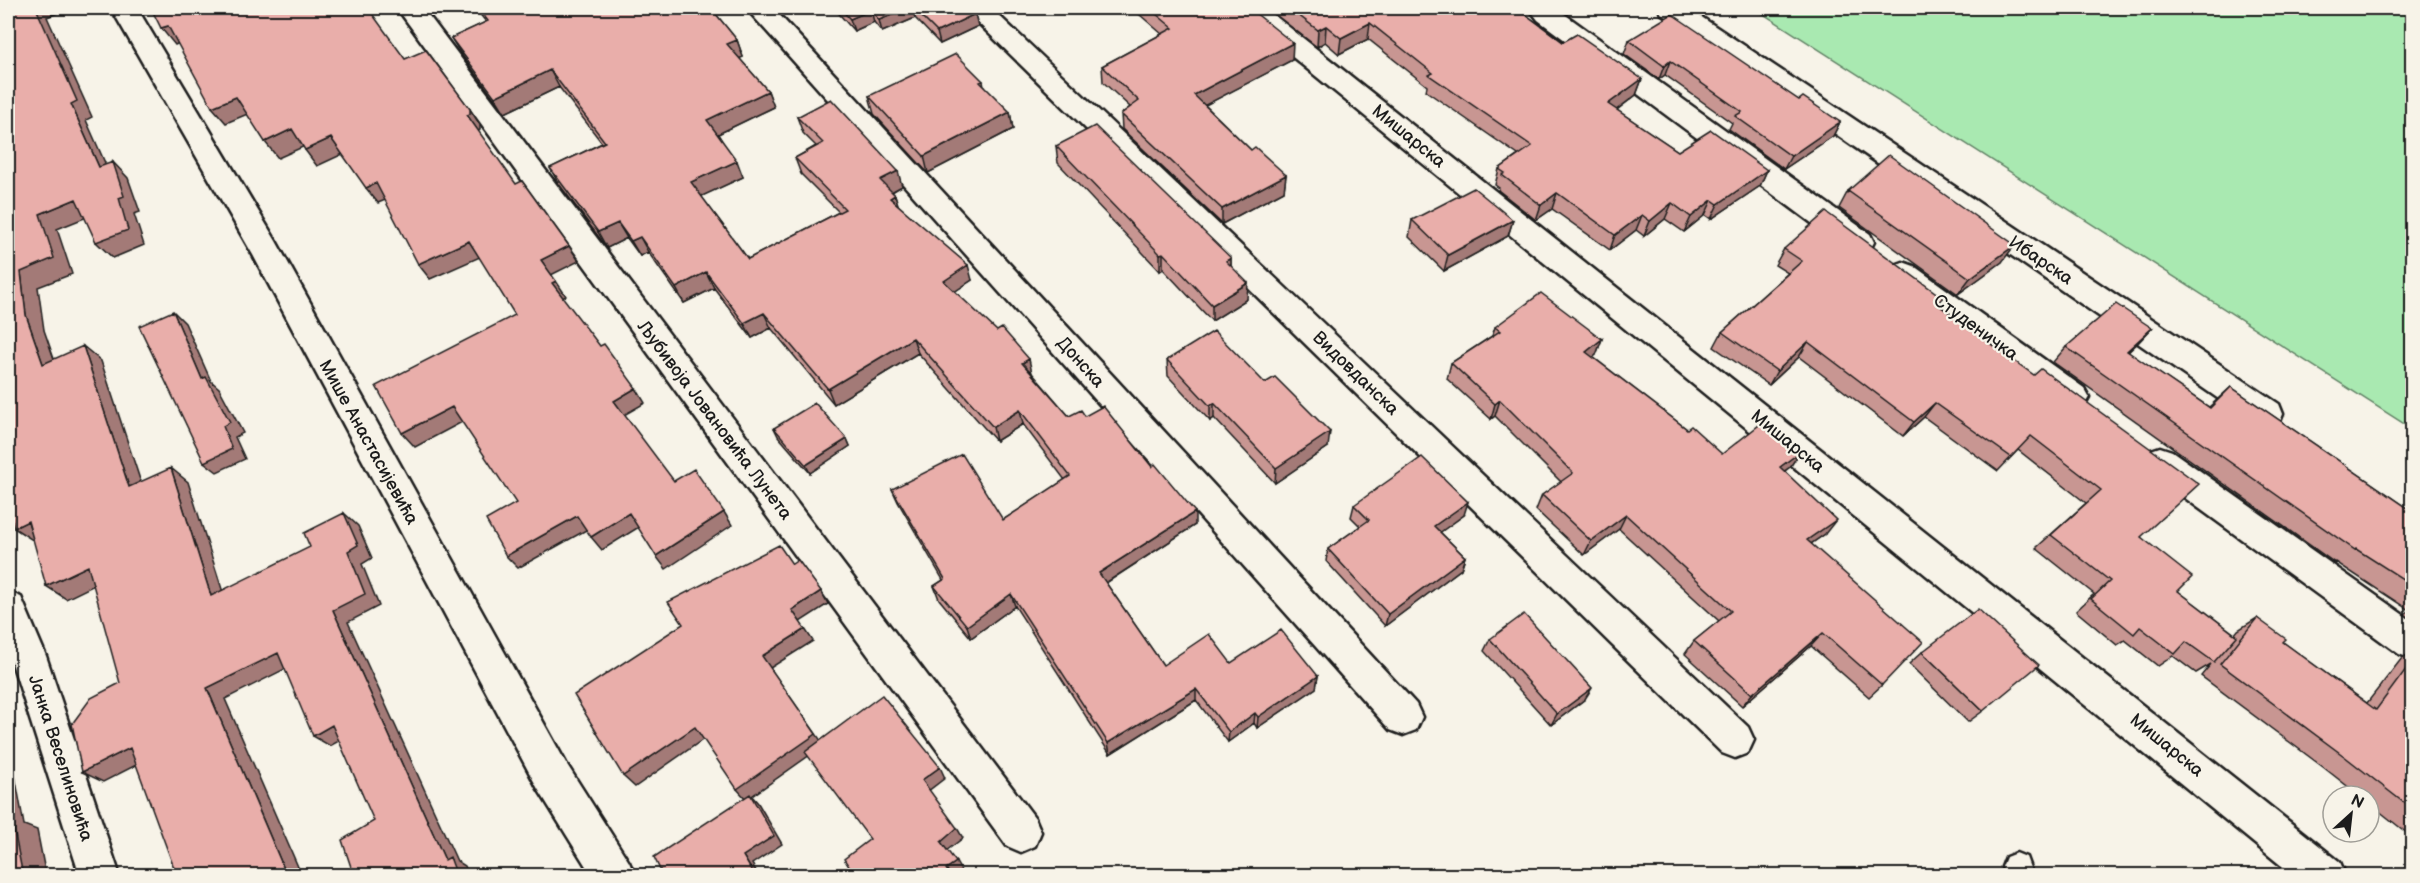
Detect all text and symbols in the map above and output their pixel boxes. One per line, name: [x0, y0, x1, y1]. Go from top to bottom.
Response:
street label: Мишарска: [1368, 100, 1450, 173]
street label: Ибарска: [2005, 231, 2077, 290]
street label: Студеничка: [1929, 290, 2022, 365]
street label: Љубивоја Јовановића Лунета: [632, 316, 797, 524]
street label: Видовданска: [1308, 327, 1403, 420]
street label: Донска: [1052, 333, 1109, 392]
street label: Мише Анастасијевића: [314, 356, 423, 529]
street label: Мишарска: [1747, 405, 1829, 478]
street label: Јанка Веселиновића: [24, 672, 97, 844]
street label: Мишарска: [2126, 709, 2208, 782]
north arrow: [2321, 784, 2381, 844]
text: N: [2347, 791, 2367, 813]

